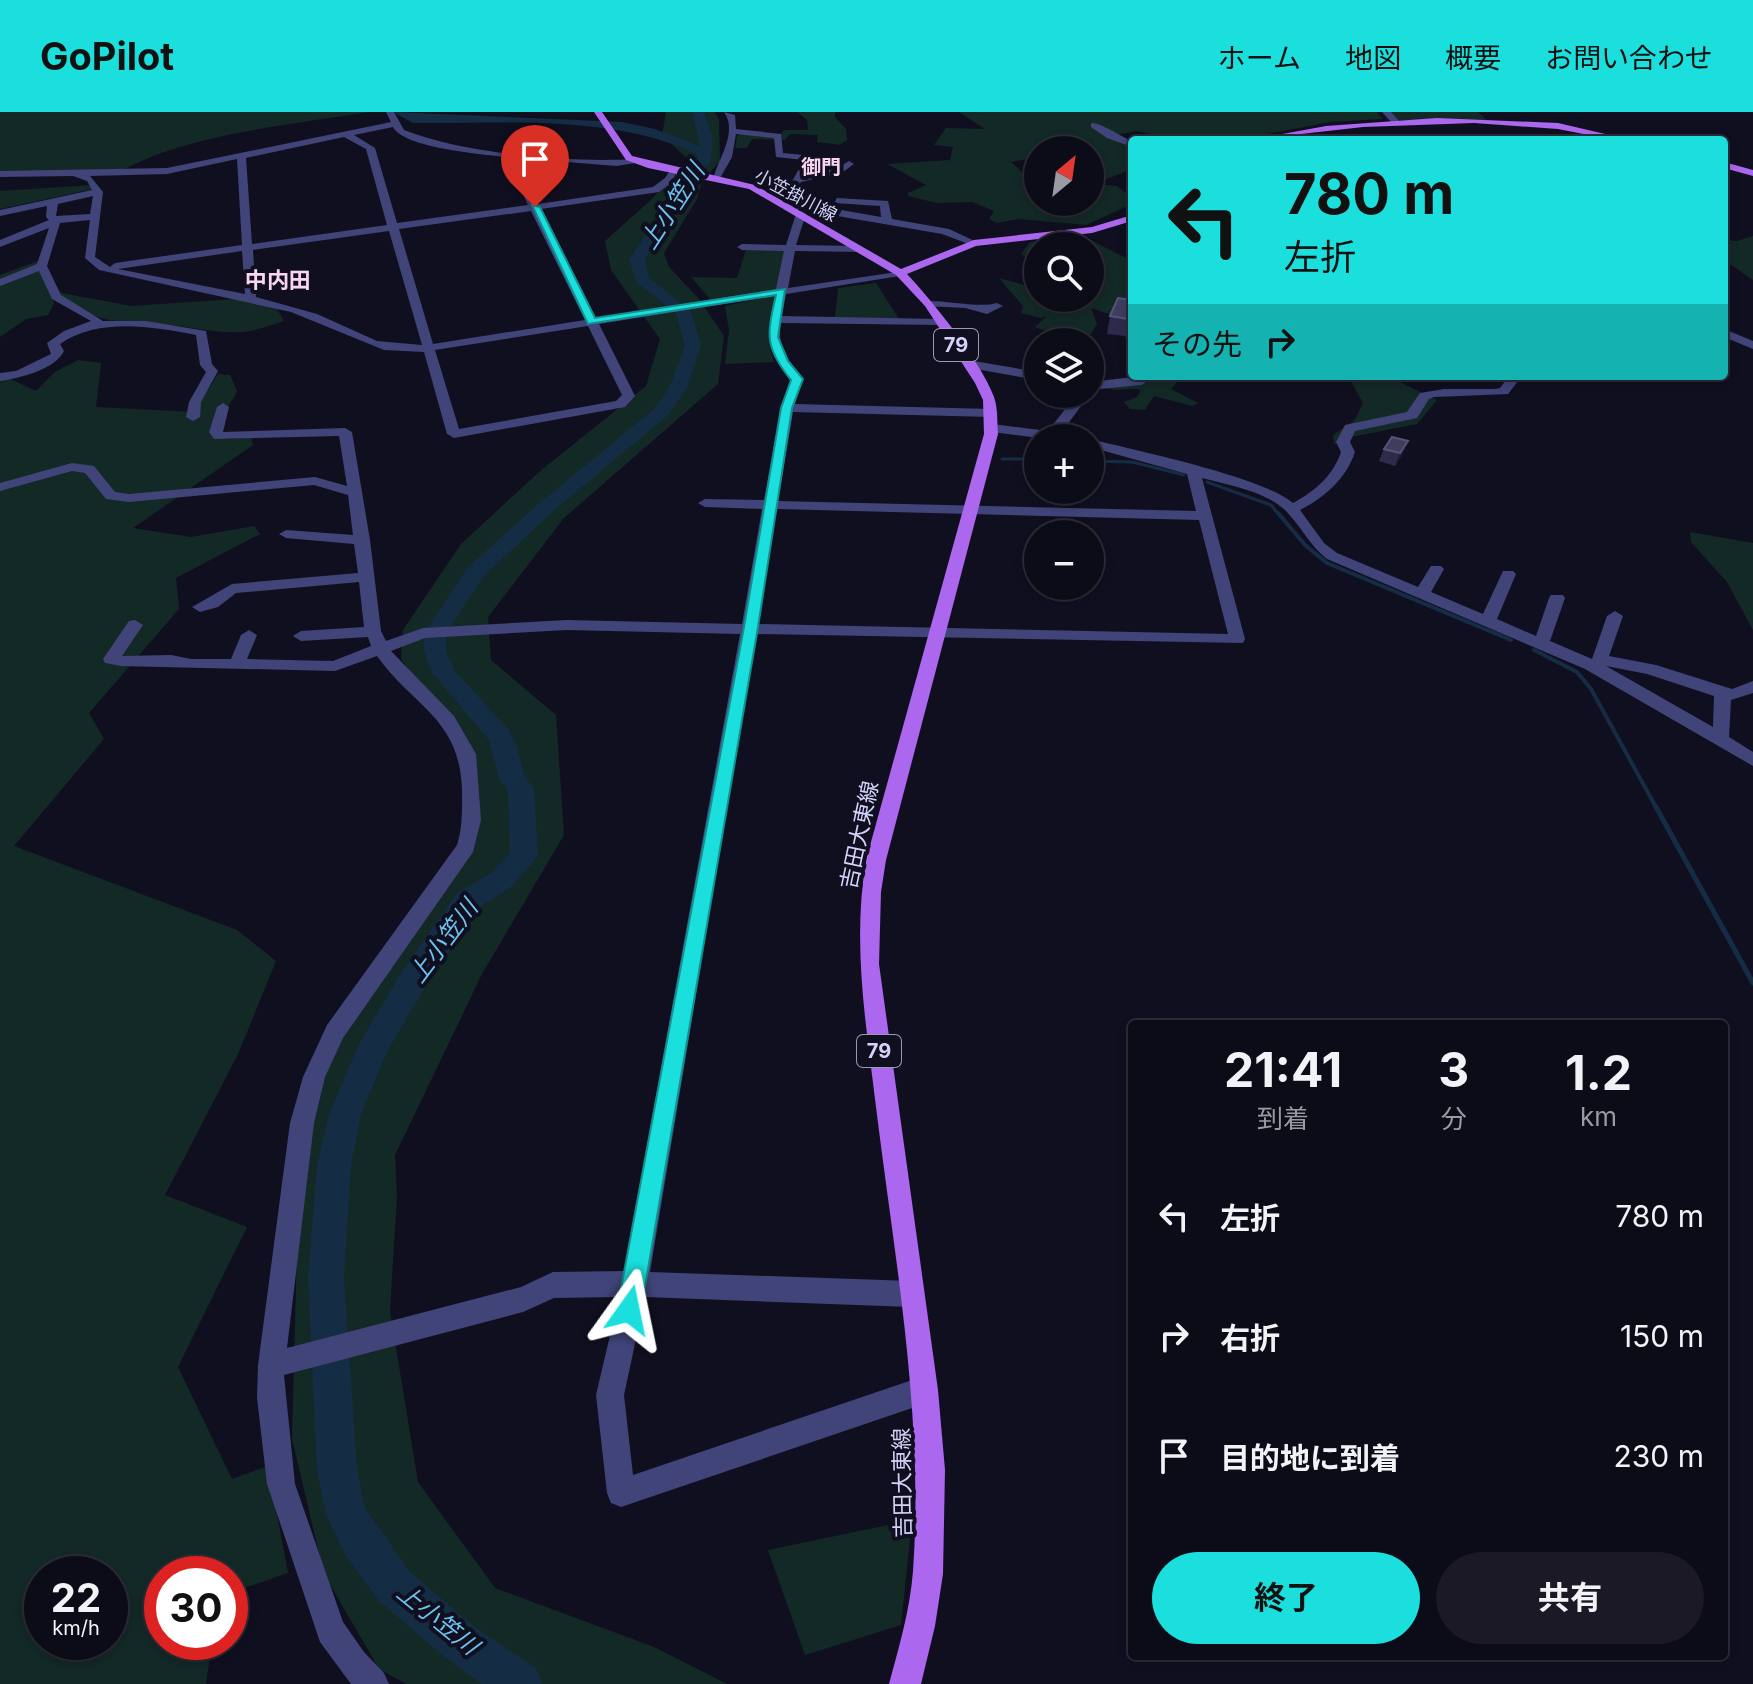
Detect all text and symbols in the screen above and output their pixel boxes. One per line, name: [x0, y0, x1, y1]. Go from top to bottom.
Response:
text: GoPilot: [40, 33, 174, 79]
text: ホーム: [1218, 41, 1301, 75]
text: 地図: [1345, 41, 1401, 75]
text: 概要: [1445, 41, 1501, 75]
text: お問い合わせ: [1545, 41, 1713, 75]
pin: [501, 125, 569, 207]
north arrow: [1024, 136, 1104, 216]
map controls: [1024, 136, 1104, 600]
icon: arrive: [513, 137, 557, 181]
water label: 上小笠川: [634, 155, 712, 254]
district label: 御門: [801, 155, 841, 179]
text: 780 m: [1284, 160, 1454, 228]
street label: 小笠掛川線: [751, 165, 841, 225]
icon: left: [1152, 168, 1256, 272]
button: search: [1024, 232, 1104, 312]
text: 左折: [1284, 235, 1356, 279]
district label: 中内田: [245, 267, 311, 293]
icon: right: [1258, 320, 1302, 364]
text: その先: [1152, 326, 1242, 362]
button: layers: [1024, 328, 1104, 408]
road number: 79: [934, 329, 978, 361]
button: +: [1024, 424, 1104, 504]
button: −: [1024, 520, 1104, 600]
street label: 吉田大東線: [835, 778, 883, 892]
water label: 上小笠川: [403, 892, 485, 988]
road number: 79: [857, 1035, 901, 1067]
text: 21:41: [1224, 1040, 1342, 1099]
text: 3: [1438, 1040, 1469, 1099]
text: 1.2: [1565, 1043, 1632, 1102]
text: km: [1580, 1101, 1617, 1132]
text: 到着: [1257, 1103, 1309, 1134]
text: 分: [1441, 1103, 1467, 1134]
icon: left: [1152, 1194, 1196, 1238]
text: 780 m: [1615, 1198, 1704, 1234]
text: 左折: [1220, 1200, 1280, 1236]
position arrow: [587, 1268, 671, 1352]
icon: right: [1152, 1314, 1196, 1358]
text: 150 m: [1620, 1318, 1704, 1354]
text: 右折: [1220, 1320, 1280, 1356]
street label: 吉田大東線: [888, 1428, 916, 1538]
icon: arrive: [1152, 1434, 1196, 1478]
text: 230 m: [1614, 1438, 1704, 1474]
text: 目的地に到着: [1220, 1440, 1400, 1476]
button: 終了: [1152, 1552, 1420, 1644]
button: 共有: [1436, 1552, 1704, 1644]
speed limit sign: 30: [144, 1556, 248, 1660]
text: 22: [51, 1573, 101, 1622]
water label: 上小笠川: [392, 1578, 487, 1662]
text: km/h: [52, 1616, 100, 1640]

